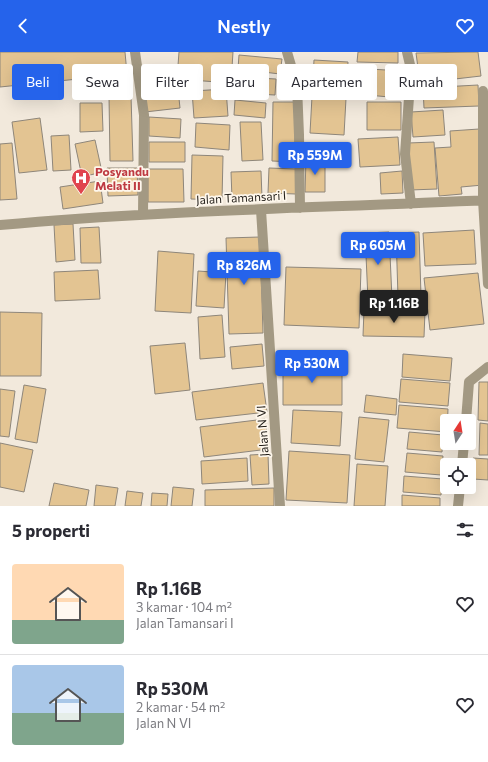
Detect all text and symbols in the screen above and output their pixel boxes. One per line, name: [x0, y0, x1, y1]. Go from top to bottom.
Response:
icon: back: [12, 15, 34, 37]
text: Nestly: [217, 15, 271, 37]
icon: heart: [454, 15, 476, 37]
chip: Beli: [12, 64, 64, 100]
chip: Sewa: [72, 64, 133, 100]
chip: Filter: [141, 64, 203, 100]
chip: Baru: [211, 64, 269, 100]
chip: Apartemen: [277, 64, 377, 100]
chip: Rumah: [385, 64, 457, 100]
pin: Rp 559M: [278, 142, 352, 176]
text: Rp 559M: [288, 147, 342, 163]
place label: Posyandu Melati II: [95, 164, 149, 192]
hospital icon: Posyandu Melati II: [70, 167, 92, 195]
street label: Jalan Tamansari I: [196, 188, 286, 207]
pin: Rp 605M: [341, 232, 415, 266]
text: Rp 605M: [350, 237, 406, 253]
pin: Rp 826M: [207, 252, 281, 286]
text: Rp 826M: [217, 257, 272, 273]
pin: Rp 1.16B: [353, 290, 435, 324]
text: Rp 1.16B: [369, 295, 419, 311]
pin: Rp 530M: [275, 350, 349, 384]
text: Rp 530M: [284, 355, 340, 371]
street label: Jalan N VI: [253, 405, 272, 457]
north arrow: [440, 414, 476, 450]
map controls: [440, 414, 476, 494]
button: locate: [440, 458, 476, 494]
icon: filters: [454, 519, 476, 541]
text: 5 properti: [12, 520, 90, 541]
text: Rp 1.16B: [136, 578, 201, 599]
icon: home: [44, 580, 92, 628]
icon: heart: [454, 593, 476, 615]
text: 3 kamar · 104 m²: [136, 599, 232, 615]
text: Jalan Tamansari I: [136, 615, 234, 631]
text: Rp 530M: [136, 678, 209, 699]
icon: home: [44, 681, 92, 729]
icon: heart: [454, 694, 476, 716]
text: 2 kamar · 54 m²: [136, 699, 225, 715]
text: Jalan N VI: [136, 715, 191, 731]

